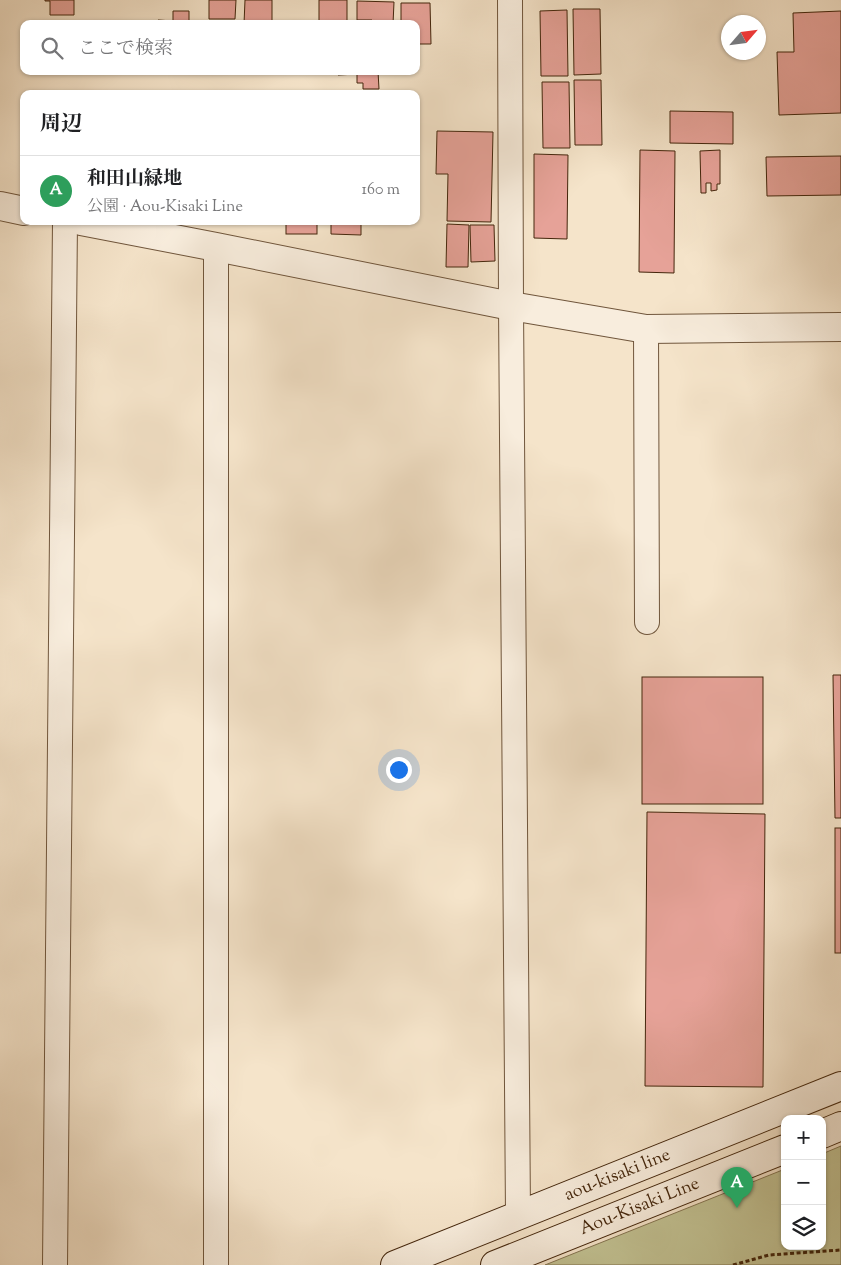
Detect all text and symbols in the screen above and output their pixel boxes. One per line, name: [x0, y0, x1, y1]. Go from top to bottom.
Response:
north arrow: [721, 15, 766, 60]
search box: [20, 20, 420, 75]
icon: search: [38, 34, 66, 62]
text: ここで検索: [78, 36, 173, 63]
text: 周辺: [40, 110, 82, 140]
text: 和田山緑地: [87, 166, 182, 193]
text: A: [50, 179, 63, 202]
text: 160 m: [362, 179, 400, 202]
text: 公園 · Aou-Kisaki Line: [87, 196, 243, 219]
your location: [386, 757, 412, 783]
map controls: [781, 1115, 826, 1250]
button: +: [781, 1115, 826, 1160]
street label: aou-kisaki line: [561, 1143, 675, 1209]
button: −: [781, 1160, 826, 1205]
pin: A: [721, 1167, 753, 1208]
street label: Aou-Kisaki Line: [576, 1171, 704, 1243]
button: layers: [781, 1205, 826, 1250]

